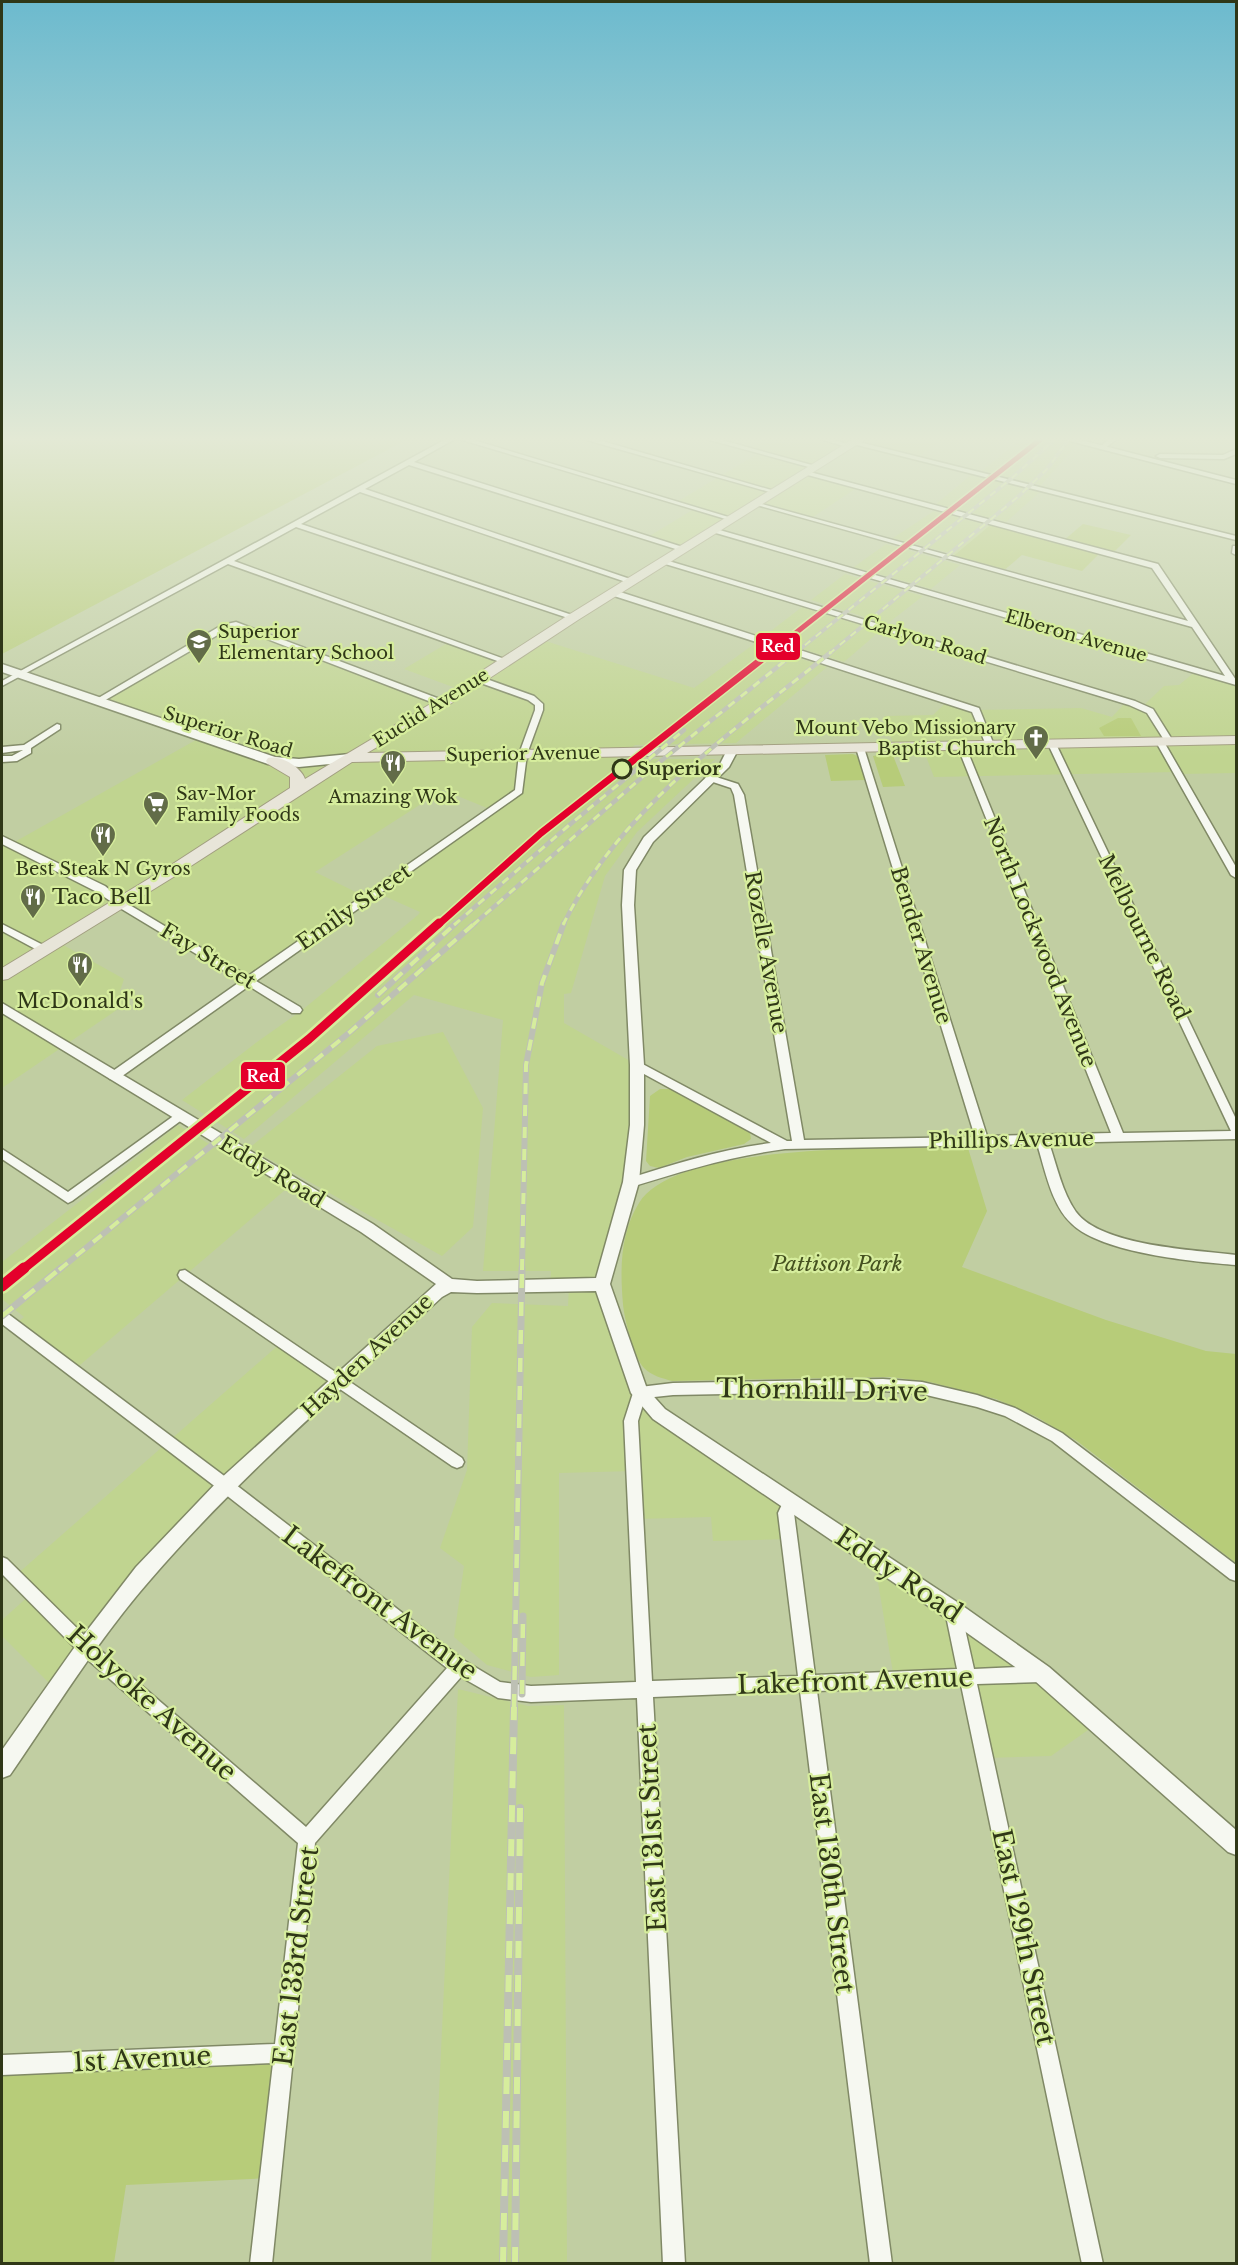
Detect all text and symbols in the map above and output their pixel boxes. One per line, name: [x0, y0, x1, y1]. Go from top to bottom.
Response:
street label: Elberon Avenue: [1003, 605, 1149, 667]
street label: Carlyon Road: [861, 611, 989, 669]
place label: Superior Elementary School: [218, 621, 394, 664]
school or university icon: Superior Elementary School: [184, 627, 214, 665]
line badge: Red: [755, 632, 801, 661]
text: Red: [761, 636, 795, 656]
street label: Euclid Avenue: [369, 664, 493, 752]
street label: Superior Road: [161, 702, 295, 762]
place label: Mount Vebo Missionary Baptist Church: [795, 717, 1016, 760]
church icon: Mount Vebo Missionary Baptist Church: [1021, 723, 1051, 761]
street label: Superior Avenue: [446, 742, 600, 766]
restaurant icon: Amazing Wok: [378, 748, 408, 786]
place label: Superior: [637, 758, 721, 780]
marker: Superior: [612, 759, 632, 779]
place label: Sav-Mor Family Foods: [176, 783, 300, 826]
place label: Amazing Wok: [327, 786, 458, 808]
supermarket icon: Sav-Mor Family Foods: [141, 789, 171, 827]
street label: North Lockwood Avenue: [978, 813, 1102, 1071]
restaurant icon: Best Steak N Gyros: [88, 820, 118, 858]
street label: Melbourne Road: [1093, 850, 1195, 1024]
place label: Best Steak N Gyros: [15, 858, 191, 880]
street label: Emily Street: [292, 858, 416, 956]
street label: Bender Avenue: [885, 863, 957, 1027]
street label: Rozelle Avenue: [739, 869, 793, 1035]
restaurant icon: Taco Bell: [18, 882, 48, 920]
place label: Taco Bell: [52, 884, 151, 910]
street label: Fay Street: [156, 917, 260, 995]
restaurant icon: McDonald's: [65, 950, 95, 988]
place label: McDonald's: [17, 988, 143, 1014]
line badge: Red: [240, 1061, 286, 1090]
text: Red: [246, 1066, 280, 1086]
street label: Phillips Avenue: [928, 1126, 1094, 1154]
street label: Eddy Road: [215, 1130, 329, 1214]
park label: Pattison Park: [770, 1251, 903, 1277]
street label: Hayden Avenue: [296, 1289, 438, 1423]
street label: Thornhill Drive: [716, 1372, 928, 1408]
street label: Lakefront Avenue: [276, 1519, 484, 1687]
street label: Eddy Road: [829, 1521, 969, 1629]
street label: Holyoke Avenue: [61, 1618, 243, 1788]
street label: Lakefront Avenue: [736, 1661, 974, 1701]
street label: East 131st Street: [631, 1723, 673, 1933]
street label: East 130th Street: [803, 1771, 861, 1995]
street label: East 129th Street: [985, 1826, 1063, 2048]
street label: East 133rd Street: [267, 1844, 325, 2068]
street label: 1st Avenue: [72, 2039, 212, 2079]

